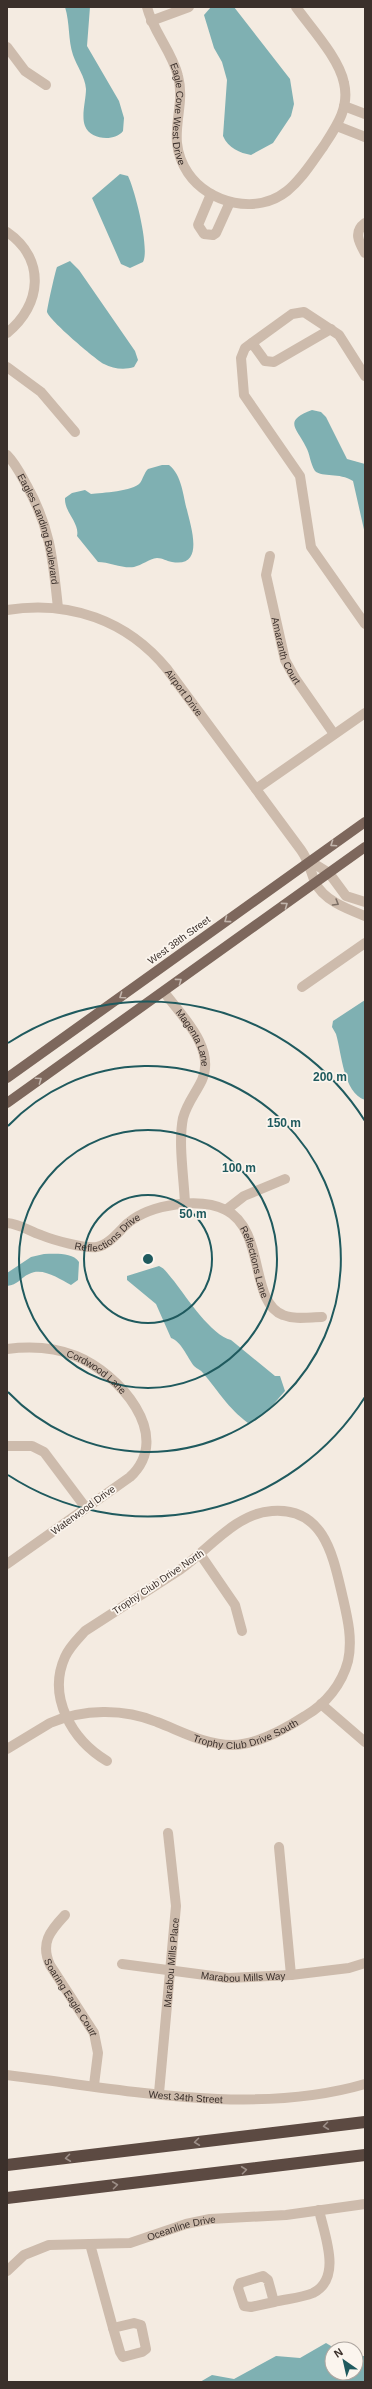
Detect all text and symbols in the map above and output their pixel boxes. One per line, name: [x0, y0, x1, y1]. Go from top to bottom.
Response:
street label: Eagle Cove West Drive: [169, 61, 188, 167]
street label: Eagles Landing Boulevard: [16, 471, 61, 585]
street label: Amaranth Court: [270, 616, 303, 686]
street label: Airport Drive: [163, 667, 206, 718]
one-way arrow: [330, 839, 337, 847]
one-way arrow: [332, 898, 339, 905]
one-way arrow: [280, 903, 287, 910]
street label: West 38th Street: [146, 914, 212, 966]
one-way arrow: [225, 915, 232, 922]
one-way arrow: [175, 978, 182, 985]
one-way arrow: [119, 991, 126, 999]
street label: Magenta Lane: [174, 1007, 211, 1067]
text: 200 m: [313, 1070, 347, 1084]
one-way arrow: [35, 1077, 42, 1085]
text: 150 m: [267, 1116, 301, 1130]
text: 100 m: [222, 1161, 256, 1175]
text: 50 m: [179, 1207, 207, 1221]
street label: Reflections Drive: [74, 1211, 142, 1253]
street label: Reflections Lane: [239, 1224, 271, 1300]
centre of rings: [141, 1252, 155, 1266]
street label: Cordwood Lane: [65, 1348, 129, 1396]
street label: Waterwood Drive: [49, 1483, 117, 1537]
street label: Trophy Club Drive North: [110, 1547, 206, 1617]
street label: Trophy Club Drive South: [192, 1716, 300, 1751]
street label: Marabou Mills Place: [161, 1917, 180, 2008]
street label: Soaring Eagle Court: [42, 1957, 100, 2037]
street label: Marabou Mills Way: [200, 1969, 286, 1984]
street label: West 34th Street: [148, 2088, 223, 2105]
one-way arrow: [323, 2122, 329, 2131]
one-way arrow: [194, 2137, 200, 2146]
one-way arrow: [65, 2153, 71, 2162]
one-way arrow: [241, 2165, 247, 2174]
one-way arrow: [112, 2181, 118, 2190]
street label: Oceanline Drive: [145, 2213, 216, 2242]
north arrow: [324, 2341, 364, 2381]
text: N: [332, 2345, 345, 2360]

